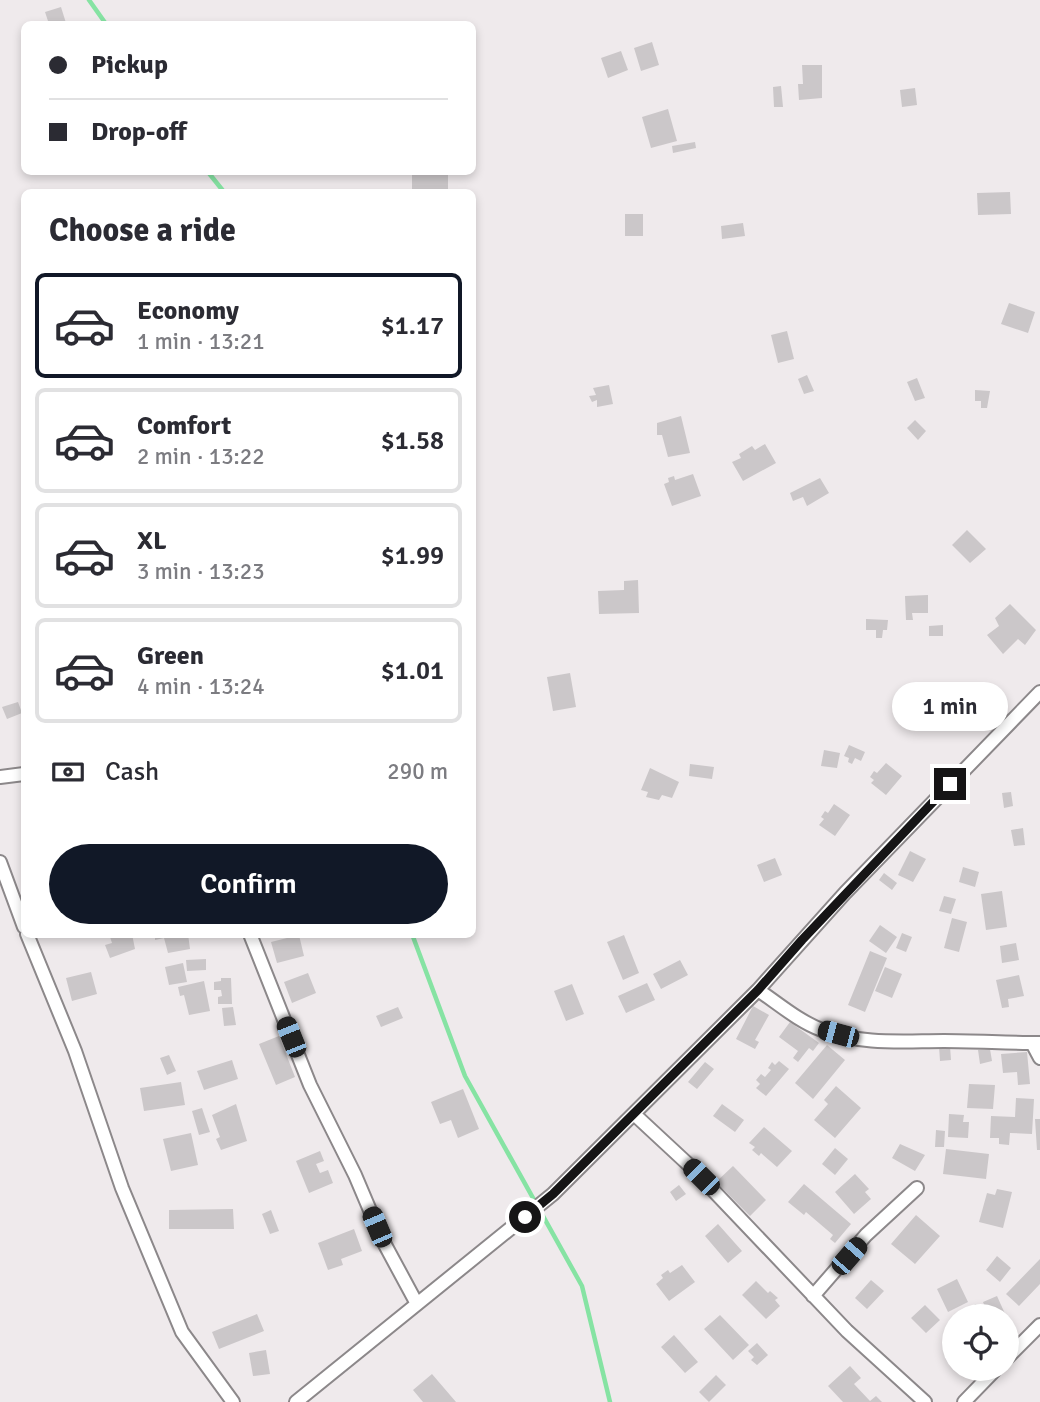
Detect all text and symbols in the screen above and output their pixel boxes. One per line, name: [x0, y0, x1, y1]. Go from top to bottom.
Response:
text: Pickup: [91, 49, 168, 81]
text: Drop-off: [91, 116, 187, 148]
text: Choose a ride: [49, 211, 236, 250]
icon: car: [53, 294, 116, 357]
text: Economy: [137, 295, 239, 327]
text: $1.17: [381, 310, 444, 342]
text: 1 min · 13:21: [137, 327, 265, 356]
icon: car: [53, 409, 116, 472]
text: Comfort: [137, 410, 231, 442]
text: $1.58: [381, 425, 444, 457]
text: 2 min · 13:22: [137, 442, 265, 471]
icon: car: [53, 524, 116, 587]
text: XL: [137, 525, 167, 557]
text: $1.99: [381, 540, 444, 572]
text: 3 min · 13:23: [137, 557, 265, 586]
icon: car: [53, 639, 116, 702]
text: Green: [137, 640, 204, 672]
text: $1.01: [381, 655, 444, 687]
text: 4 min · 13:24: [137, 672, 265, 701]
callout: 1 min: [892, 682, 1008, 732]
text: 1 min: [922, 692, 978, 721]
icon: cash: [49, 753, 87, 791]
text: Cash: [105, 756, 159, 788]
text: 290 m: [387, 757, 448, 786]
route end: [934, 768, 966, 800]
button: Confirm: [49, 844, 448, 924]
car: [274, 1014, 309, 1060]
car: [815, 1018, 862, 1050]
car: [679, 1155, 724, 1199]
route start: [509, 1201, 541, 1233]
car: [360, 1204, 395, 1250]
car: [828, 1233, 871, 1279]
map controls: [942, 1304, 1019, 1381]
button: locate: [942, 1304, 1019, 1381]

